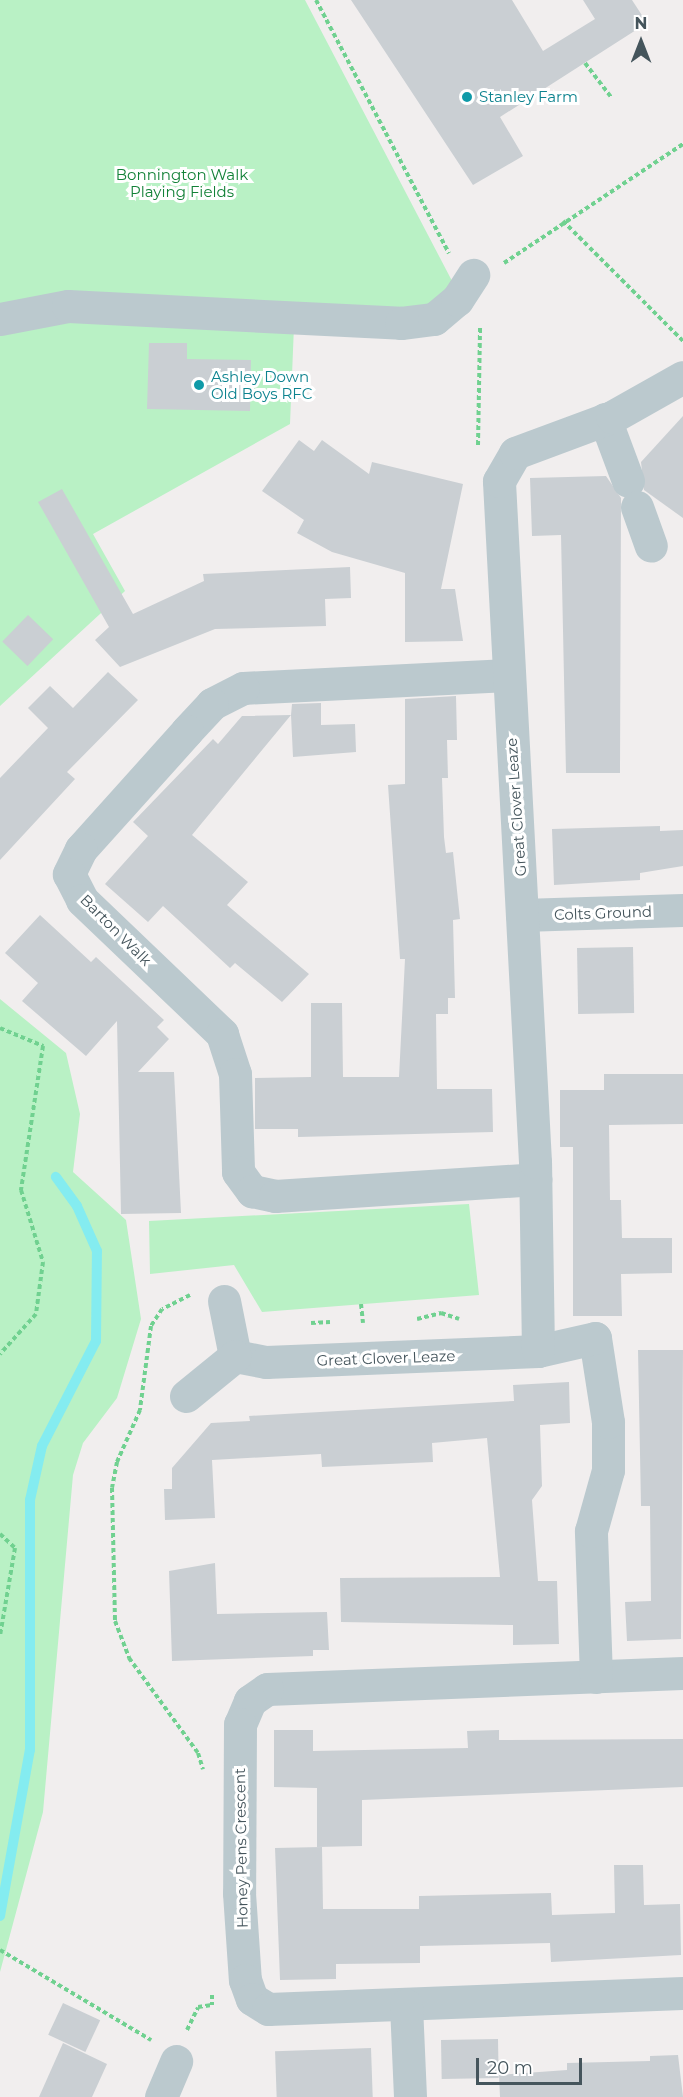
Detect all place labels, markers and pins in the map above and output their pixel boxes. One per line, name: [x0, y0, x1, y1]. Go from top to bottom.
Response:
place label: Stanley Farm: [479, 88, 578, 106]
marker: Stanley Farm: [460, 90, 474, 104]
place label: Ashley Down Old Boys RFC: [211, 367, 312, 402]
marker: Ashley Down Old Boys RFC: [192, 378, 206, 392]

